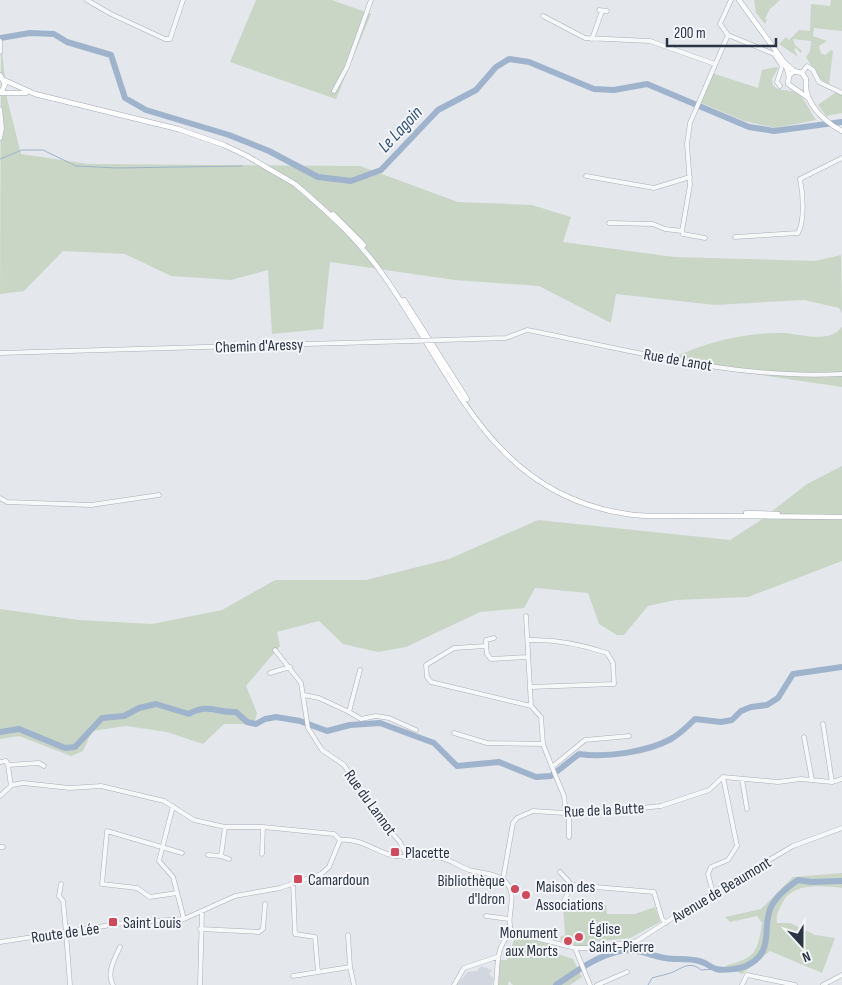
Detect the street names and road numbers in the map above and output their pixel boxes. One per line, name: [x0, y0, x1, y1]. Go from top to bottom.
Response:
street label: Chemin d'Aressy: [215, 335, 303, 358]
street label: Rue de Lanot: [642, 345, 714, 376]
street label: Rue du Lannot: [340, 766, 400, 839]
street label: Rue de la Butte: [564, 799, 645, 822]
street label: Avenue de Beaumont: [668, 853, 775, 928]
street label: Route de Lée: [30, 919, 100, 948]

